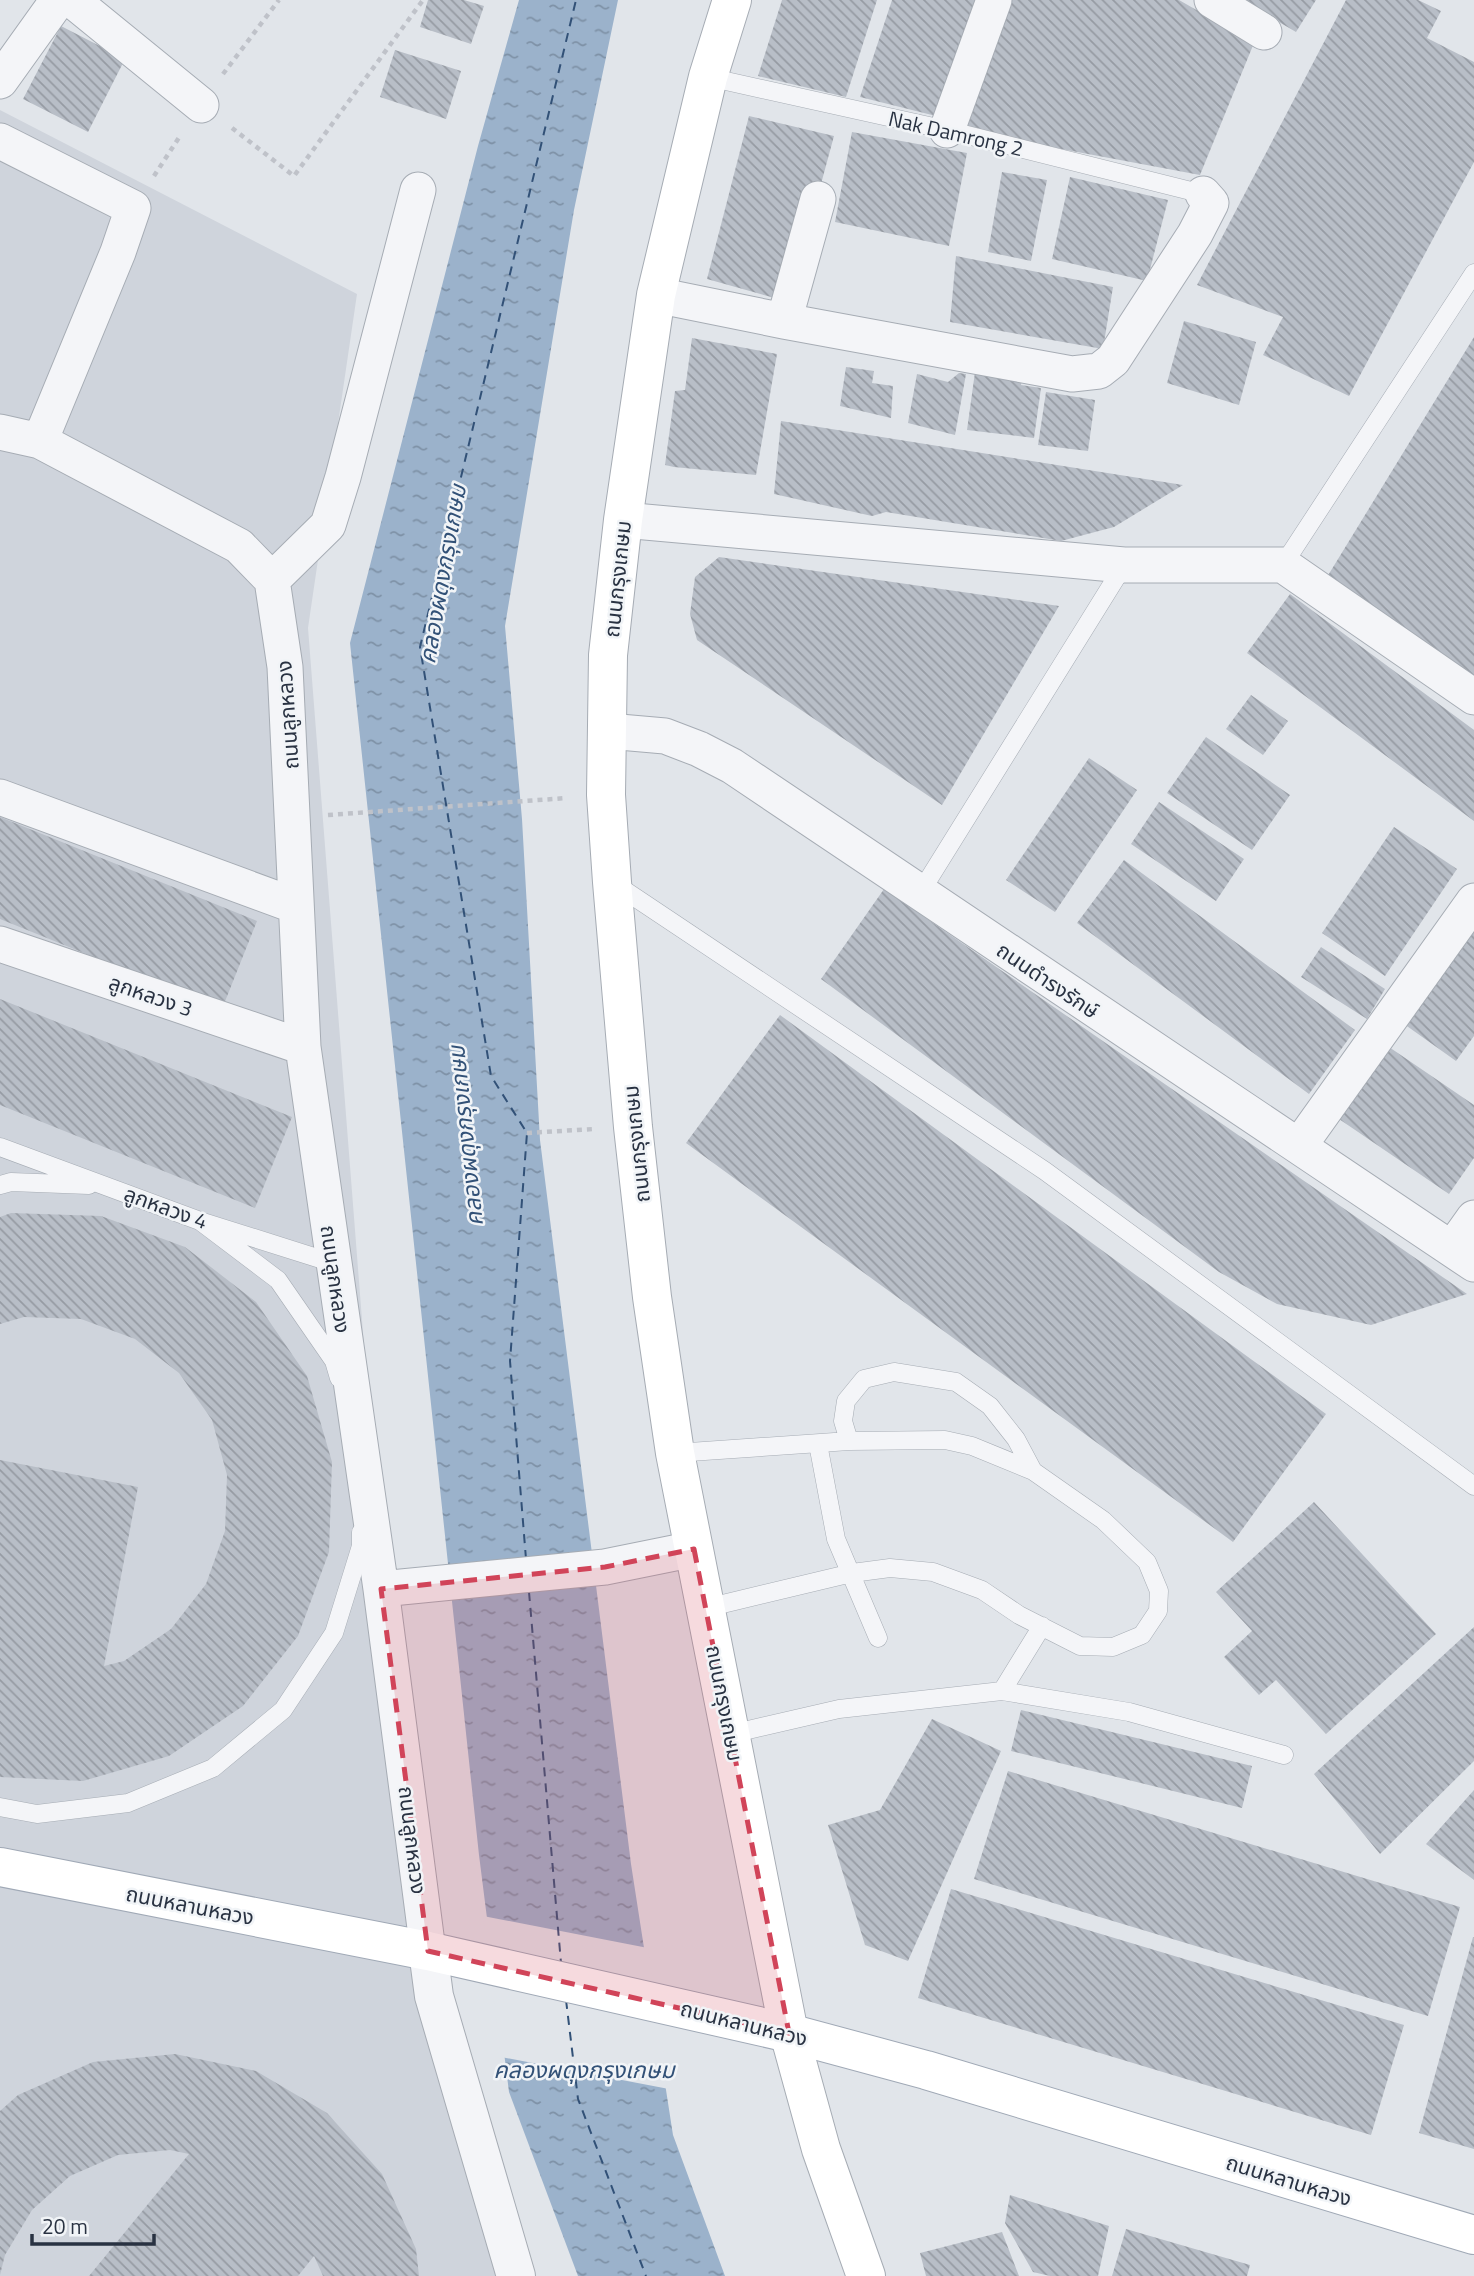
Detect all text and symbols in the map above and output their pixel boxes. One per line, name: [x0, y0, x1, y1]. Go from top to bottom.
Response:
street label: Nak Damrong 2: [885, 102, 1027, 164]
water label: คลองผดุงกรุงเกษม: [409, 480, 475, 666]
street label: ถนนกรุงเกษม: [595, 519, 639, 639]
street label: ถนนลูกหลวง: [267, 660, 307, 770]
street label: ถนนดำรงรักษ์: [990, 934, 1106, 1026]
street label: ลูกหลวง 3: [105, 966, 197, 1024]
water label: คลองผดุงกรุงเกษม: [438, 1042, 492, 1228]
street label: ถนนกรุงเกษม: [614, 1084, 658, 1204]
street label: ลูกหลวง 4: [120, 1177, 212, 1237]
street label: ถนนลูกหลวง: [313, 1223, 359, 1335]
street label: ถนนกรุงเกษม: [698, 1642, 752, 1764]
street label: ถนนลูกหลวง: [390, 1784, 436, 1896]
street label: ถนนหลานหลวง: [123, 1877, 257, 1933]
street label: ถนนหลานหลวง: [677, 1992, 811, 2054]
water label: คลองผดุงกรุงเกษม: [493, 2052, 676, 2087]
street label: ถนนหลานหลวง: [1222, 2146, 1356, 2214]
scale bar: [32, 2202, 154, 2246]
text: 20 m: [42, 2210, 88, 2242]

